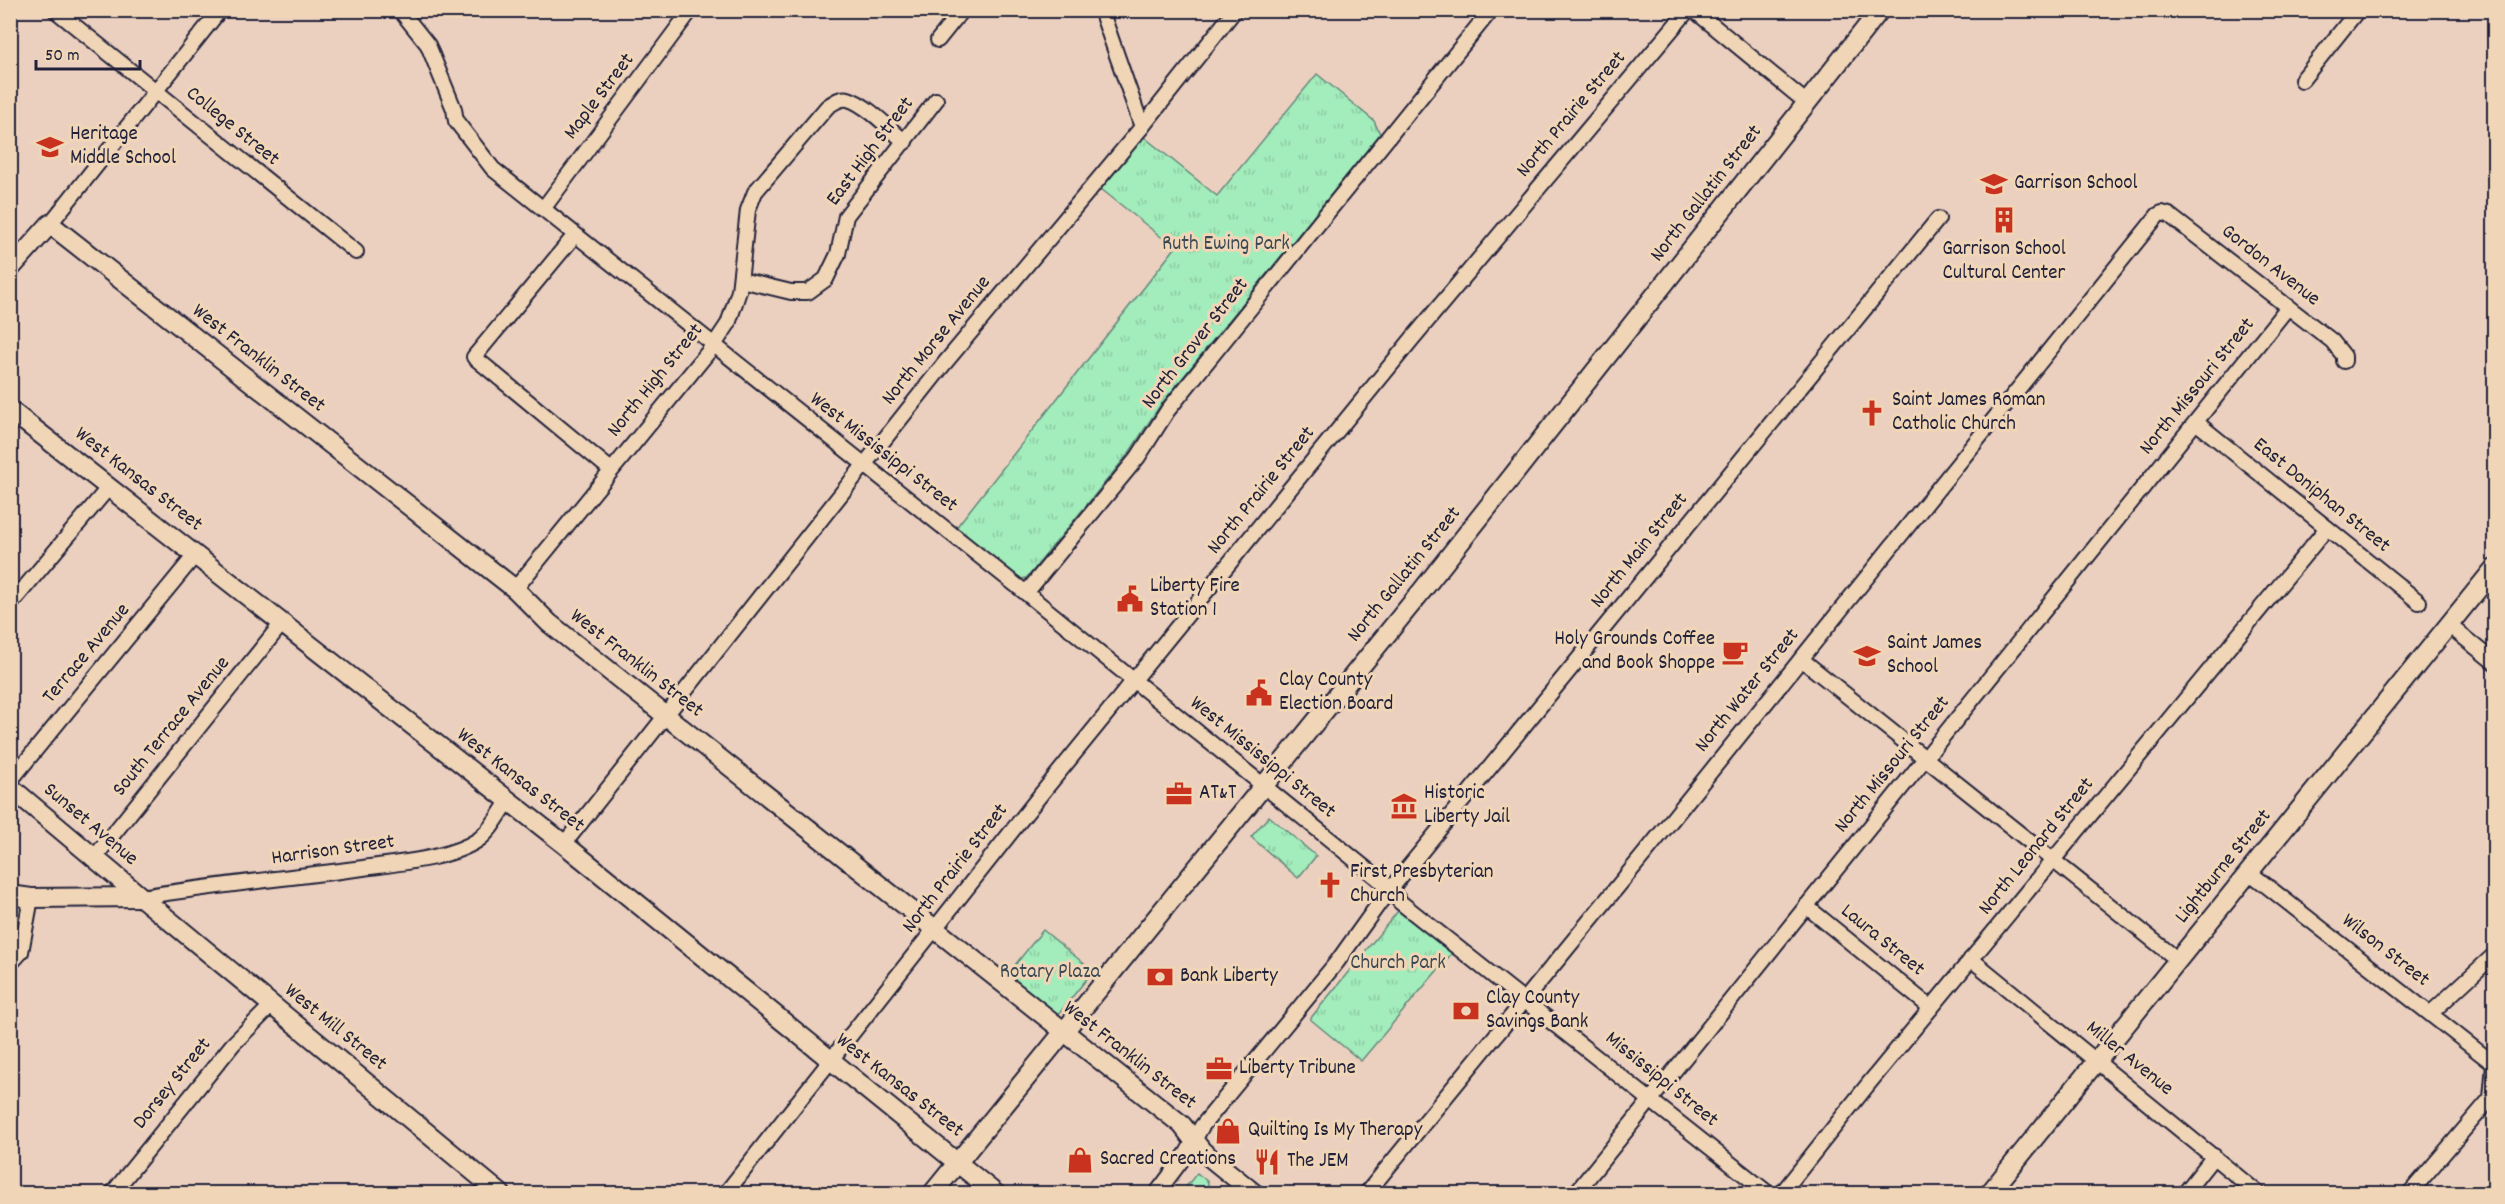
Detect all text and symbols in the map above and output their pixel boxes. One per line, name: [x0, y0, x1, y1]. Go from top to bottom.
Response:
scale bar: [36, 33, 140, 71]
text: 50 m: [45, 44, 80, 69]
street label: North Prairie Street: [1510, 45, 1634, 185]
street label: Maple Street: [557, 47, 643, 147]
street label: College Street: [179, 80, 286, 174]
street label: East High Street: [820, 91, 922, 213]
street label: North Gallatin Street: [1644, 119, 1770, 269]
place label: Heritage Middle School: [70, 120, 176, 174]
school or university icon: Heritage Middle School: [35, 132, 65, 162]
school or university icon: Garrison School: [1979, 169, 2009, 199]
place label: Garrison School: [2014, 169, 2138, 199]
building icon: Garrison School Cultural Center: [1989, 205, 2019, 235]
street label: Gordon Avenue: [2214, 218, 2326, 314]
park label: Ruth Ewing Park: [1162, 230, 1290, 260]
place label: Garrison School Cultural Center: [1942, 235, 2066, 289]
street label: North Morse Avenue: [875, 270, 999, 412]
street label: North Grover Street: [1135, 272, 1257, 416]
street label: West Franklin Street: [185, 297, 331, 421]
street label: North Missouri Street: [2133, 312, 2263, 462]
street label: North High Street: [601, 317, 712, 444]
street label: West Mississippi Street: [802, 385, 964, 521]
place label: Saint James Roman Catholic Church: [1892, 386, 2046, 440]
church icon: Saint James Roman Catholic Church: [1857, 398, 1887, 428]
street label: West Kansas Street: [68, 420, 209, 540]
street label: North Prairie Street: [1201, 420, 1323, 562]
street label: East Doniphan Street: [2246, 431, 2396, 561]
street label: North Main Street: [1584, 486, 1696, 615]
street label: North Gallatin Street: [1341, 500, 1469, 649]
place label: Liberty Fire Station 1: [1150, 572, 1240, 626]
public building icon: Liberty Fire Station 1: [1115, 584, 1145, 614]
street label: Terrace Avenue: [36, 597, 138, 711]
street label: West Franklin Street: [563, 602, 709, 726]
street label: North Water Street: [1688, 622, 1808, 760]
place label: Holy Grounds Coffee and Book Shoppe: [1554, 625, 1715, 679]
place label: Saint James School: [1887, 629, 1982, 683]
cafe icon: Holy Grounds Coffee and Book Shoppe: [1720, 637, 1750, 667]
school or university icon: Saint James School: [1852, 641, 1882, 671]
street label: South Terrace Avenue: [106, 650, 238, 804]
place label: Clay County Election Board: [1279, 666, 1393, 720]
public building icon: Clay County Election Board: [1244, 678, 1274, 708]
street label: West Mississippi Street: [1182, 689, 1342, 827]
street label: North Missouri Street: [1828, 690, 1958, 840]
street label: West Kansas Street: [450, 721, 591, 841]
street label: North Leonard Street: [1972, 771, 2102, 922]
street label: Sunset Avenue: [36, 776, 144, 874]
office icon: AT&T: [1164, 779, 1194, 809]
place label: AT&T: [1199, 779, 1237, 809]
place label: Historic Liberty Jail: [1424, 779, 1510, 833]
museum icon: Historic Liberty Jail: [1389, 791, 1419, 821]
street label: North Prairie Street: [896, 798, 1016, 940]
street label: Lightburne Street: [2168, 803, 2280, 931]
street label: Harrison Street: [270, 828, 397, 874]
place label: First Presbyterian Church: [1350, 858, 1494, 912]
church icon: First Presbyterian Church: [1315, 870, 1345, 900]
street label: Laura Street: [1833, 898, 1931, 985]
street label: Wilson Street: [2335, 907, 2436, 995]
park label: Church Park: [1350, 949, 1446, 979]
park label: Rotary Plaza: [1000, 958, 1101, 988]
bank icon: Bank Liberty: [1145, 962, 1175, 992]
place label: Bank Liberty: [1180, 962, 1278, 992]
street label: West Mill Street: [277, 977, 393, 1079]
place label: Clay County Savings Bank: [1486, 984, 1588, 1038]
street label: West Franklin Street: [1056, 994, 1202, 1118]
bank icon: Clay County Savings Bank: [1451, 996, 1481, 1026]
street label: Miller Avenue: [2079, 1014, 2179, 1104]
street label: Mississippi Street: [1598, 1025, 1724, 1135]
street label: West Kansas Street: [829, 1026, 970, 1146]
street label: Dorsey Street: [127, 1031, 220, 1136]
office icon: Liberty Tribune: [1204, 1054, 1234, 1084]
place label: Liberty Tribune: [1239, 1054, 1356, 1084]
shop icon: Quilting Is My Therapy: [1213, 1116, 1243, 1146]
place label: Quilting Is My Therapy: [1248, 1116, 1423, 1146]
shop icon: Sacred Creations: [1065, 1145, 1095, 1175]
place label: Sacred Creations: [1100, 1145, 1236, 1175]
restaurant icon: The JEM: [1252, 1147, 1282, 1177]
place label: The JEM: [1287, 1147, 1349, 1177]

